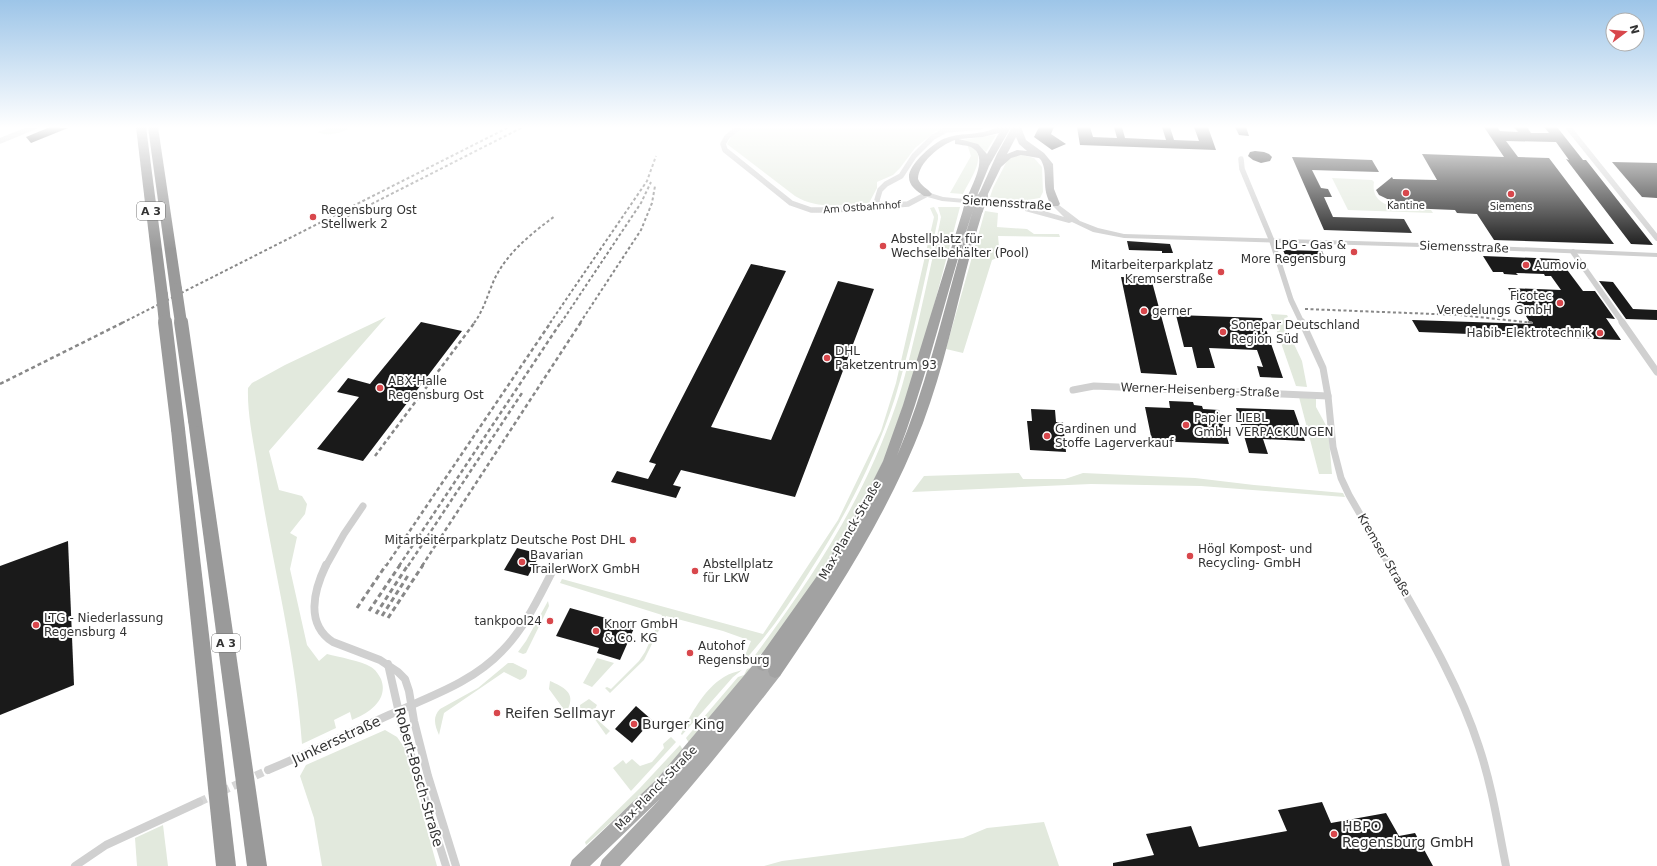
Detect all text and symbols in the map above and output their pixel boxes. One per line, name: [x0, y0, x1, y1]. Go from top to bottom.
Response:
north arrow: [1605, 12, 1645, 52]
text: N: [1627, 23, 1642, 36]
marker: Kantine: [1401, 188, 1411, 198]
marker: Siemens: [1506, 189, 1516, 199]
street label: Siemensstraße: [962, 193, 1052, 213]
street label: Am Ostbahnhof: [823, 199, 902, 215]
place label: Kantine: [1387, 200, 1425, 211]
place label: Siemens: [1490, 201, 1532, 212]
road number: A 3: [137, 202, 165, 220]
place label: Regensburg Ost Stellwerk 2: [321, 203, 417, 231]
marker: Regensburg Ost Stellwerk 2: [308, 212, 318, 222]
place label: Abstellplatz für Wechselbehälter (Pool): [891, 232, 1029, 260]
place label: LPG - Gas & More Regensburg: [1241, 238, 1346, 266]
street label: Siemensstraße: [1419, 238, 1509, 256]
marker: Abstellplatz für Wechselbehälter (Pool): [878, 241, 888, 251]
marker: LPG - Gas & More Regensburg: [1349, 247, 1359, 257]
place label: Mitarbeiterparkplatz Kremserstraße: [1091, 258, 1213, 286]
place label: Aumovio: [1534, 258, 1587, 272]
marker: Aumovio: [1521, 260, 1531, 270]
marker: Mitarbeiterparkplatz Kremserstraße: [1216, 267, 1226, 277]
place label: Ficotec Veredelungs GmbH: [1436, 289, 1552, 317]
marker: Ficotec Veredelungs GmbH: [1555, 298, 1565, 308]
place label: gerner: [1152, 304, 1192, 318]
marker: gerner: [1139, 306, 1149, 316]
place label: Sonepar Deutschland Region Süd: [1231, 318, 1360, 346]
place label: Habib-Elektrotechnik: [1467, 326, 1592, 340]
marker: Sonepar Deutschland Region Süd: [1218, 327, 1228, 337]
marker: Habib-Elektrotechnik: [1595, 328, 1605, 338]
place label: DHL Paketzentrum 93: [835, 344, 937, 372]
marker: DHL Paketzentrum 93: [822, 353, 832, 363]
place label: ABX-Halle Regensburg Ost: [388, 374, 484, 402]
street label: Werner-Heisenberg-Straße: [1120, 380, 1280, 400]
marker: ABX-Halle Regensburg Ost: [375, 383, 385, 393]
place label: Papier LIEBL GmbH VERPACKUNGEN: [1194, 411, 1334, 439]
marker: Papier LIEBL GmbH VERPACKUNGEN: [1181, 420, 1191, 430]
place label: Gardinen und Stoffe Lagerverkauf: [1055, 422, 1174, 450]
marker: Gardinen und Stoffe Lagerverkauf: [1042, 431, 1052, 441]
street label: Max-Planck-Straße: [816, 478, 884, 582]
street label: Kremser Straße: [1355, 511, 1413, 599]
place label: Mitarbeiterparkplatz Deutsche Post DHL: [385, 533, 625, 547]
marker: Mitarbeiterparkplatz Deutsche Post DHL: [628, 535, 638, 545]
place label: Högl Kompost- und Recycling- GmbH: [1198, 542, 1312, 570]
place label: Bavarian TrailerWorX GmbH: [529, 548, 640, 576]
marker: Högl Kompost- und Recycling- GmbH: [1185, 551, 1195, 561]
marker: Bavarian TrailerWorX GmbH: [517, 557, 527, 567]
place label: Abstellplatz für LKW: [703, 557, 773, 585]
marker: Abstellplatz für LKW: [690, 566, 700, 576]
place label: LTG - Niederlassung Regensburg 4: [44, 611, 163, 639]
place label: tankpool24: [474, 614, 542, 628]
marker: tankpool24: [545, 616, 555, 626]
place label: Knorr GmbH & Co. KG: [604, 617, 678, 645]
marker: LTG - Niederlassung Regensburg 4: [31, 620, 41, 630]
marker: Knorr GmbH & Co. KG: [591, 626, 601, 636]
road number: A 3: [212, 634, 240, 652]
place label: Autohof Regensburg: [698, 639, 770, 667]
marker: Autohof Regensburg: [685, 648, 695, 658]
street label: Robert-Bosch-Straße: [391, 705, 447, 849]
place label: Reifen Sellmayr: [505, 705, 615, 721]
marker: Reifen Sellmayr: [492, 708, 502, 718]
street label: Junkersstraße: [288, 713, 383, 768]
place label: Burger King: [642, 716, 725, 732]
marker: Burger King: [629, 719, 639, 729]
street label: Max-Planck-Straße: [612, 743, 700, 833]
place label: HBPO Regensburg GmbH: [1342, 818, 1474, 850]
marker: HBPO Regensburg GmbH: [1329, 829, 1339, 839]

